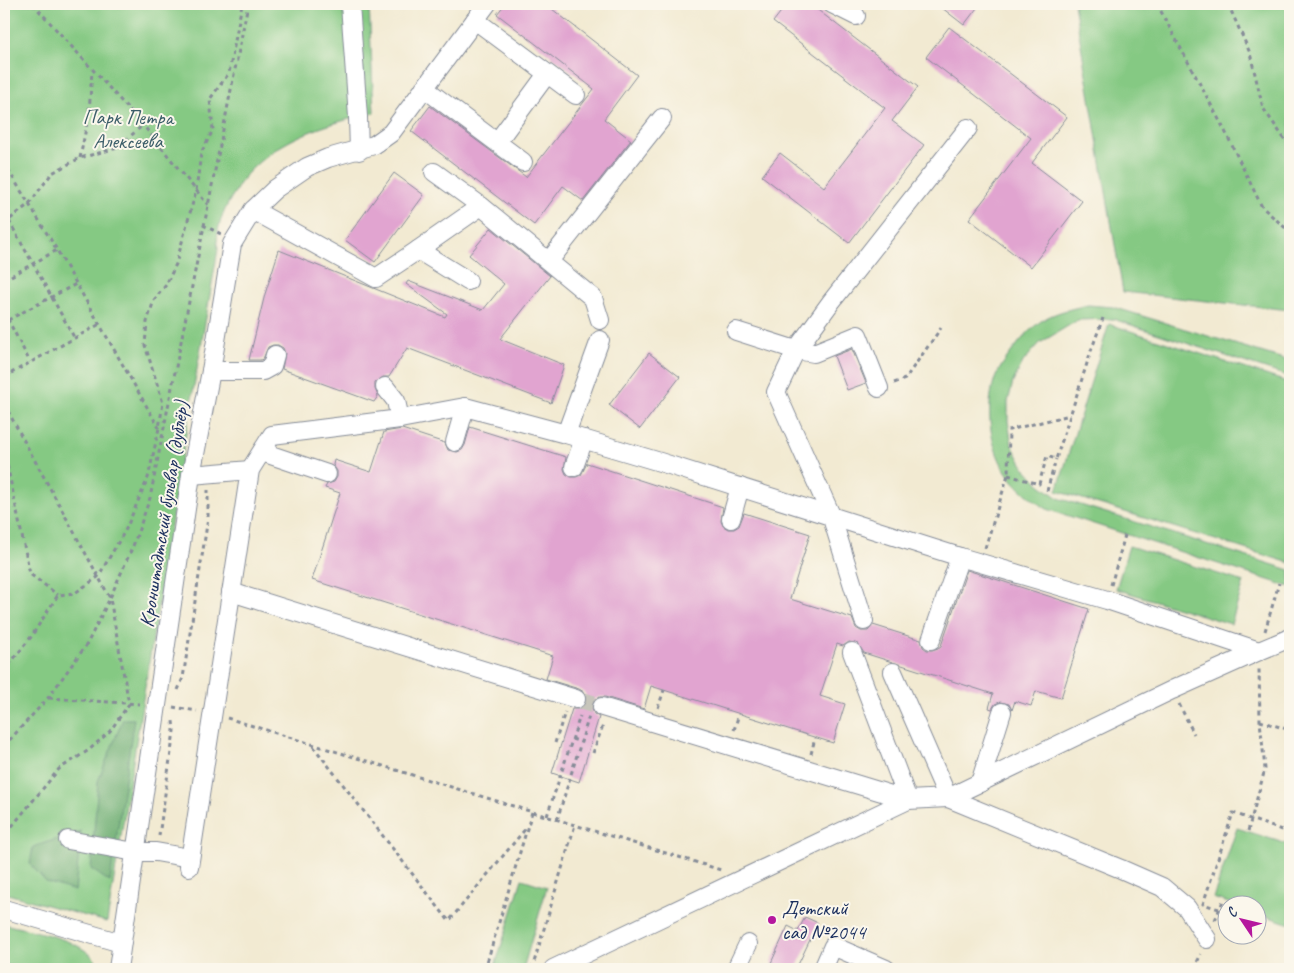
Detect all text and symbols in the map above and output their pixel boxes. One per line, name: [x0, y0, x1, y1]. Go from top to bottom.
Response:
park label: Парк Петра Алексеева: [83, 104, 176, 154]
street label: Кронштадтский бульвар (дублёр): [133, 398, 195, 629]
place label: Детский сад №2044: [782, 895, 868, 945]
north arrow: [1216, 896, 1266, 946]
text: С: [1223, 903, 1242, 921]
marker: Детский сад №2044: [766, 914, 778, 926]

